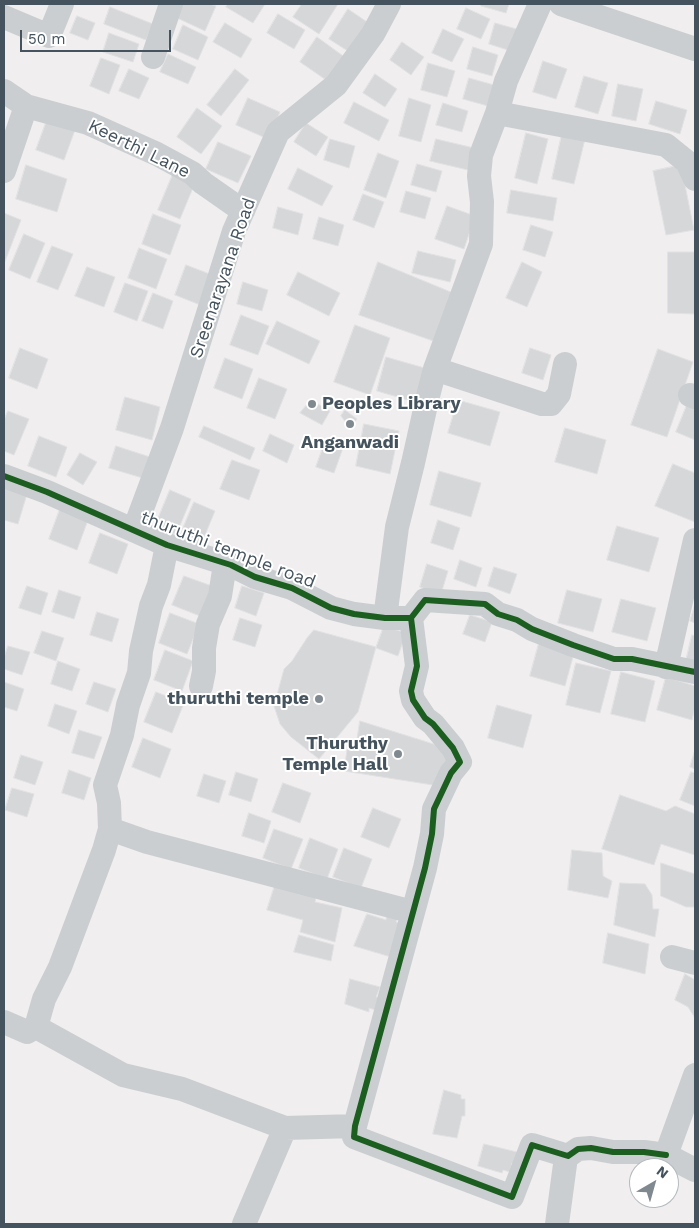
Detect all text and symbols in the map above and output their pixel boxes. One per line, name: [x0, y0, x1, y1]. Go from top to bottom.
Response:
scale bar: [22, 20, 174, 52]
text: 50 m: [28, 30, 65, 48]
street label: Keerthi Lane: [85, 115, 193, 183]
street label: Sreenarayana Road: [185, 195, 261, 361]
place label: Peoples Library: [322, 393, 461, 415]
marker: Peoples Library: [306, 398, 318, 410]
marker: Anganwadi: [344, 418, 356, 430]
place label: Anganwadi: [301, 432, 399, 454]
street label: thuruthi temple road: [138, 507, 318, 593]
place label: thuruthi temple: [167, 688, 309, 710]
marker: thuruthi temple: [313, 693, 325, 705]
place label: Thuruthy Temple Hall: [282, 733, 388, 776]
marker: Thuruthy Temple Hall: [392, 748, 404, 760]
north arrow: [629, 1158, 679, 1208]
text: N: [654, 1162, 672, 1181]

